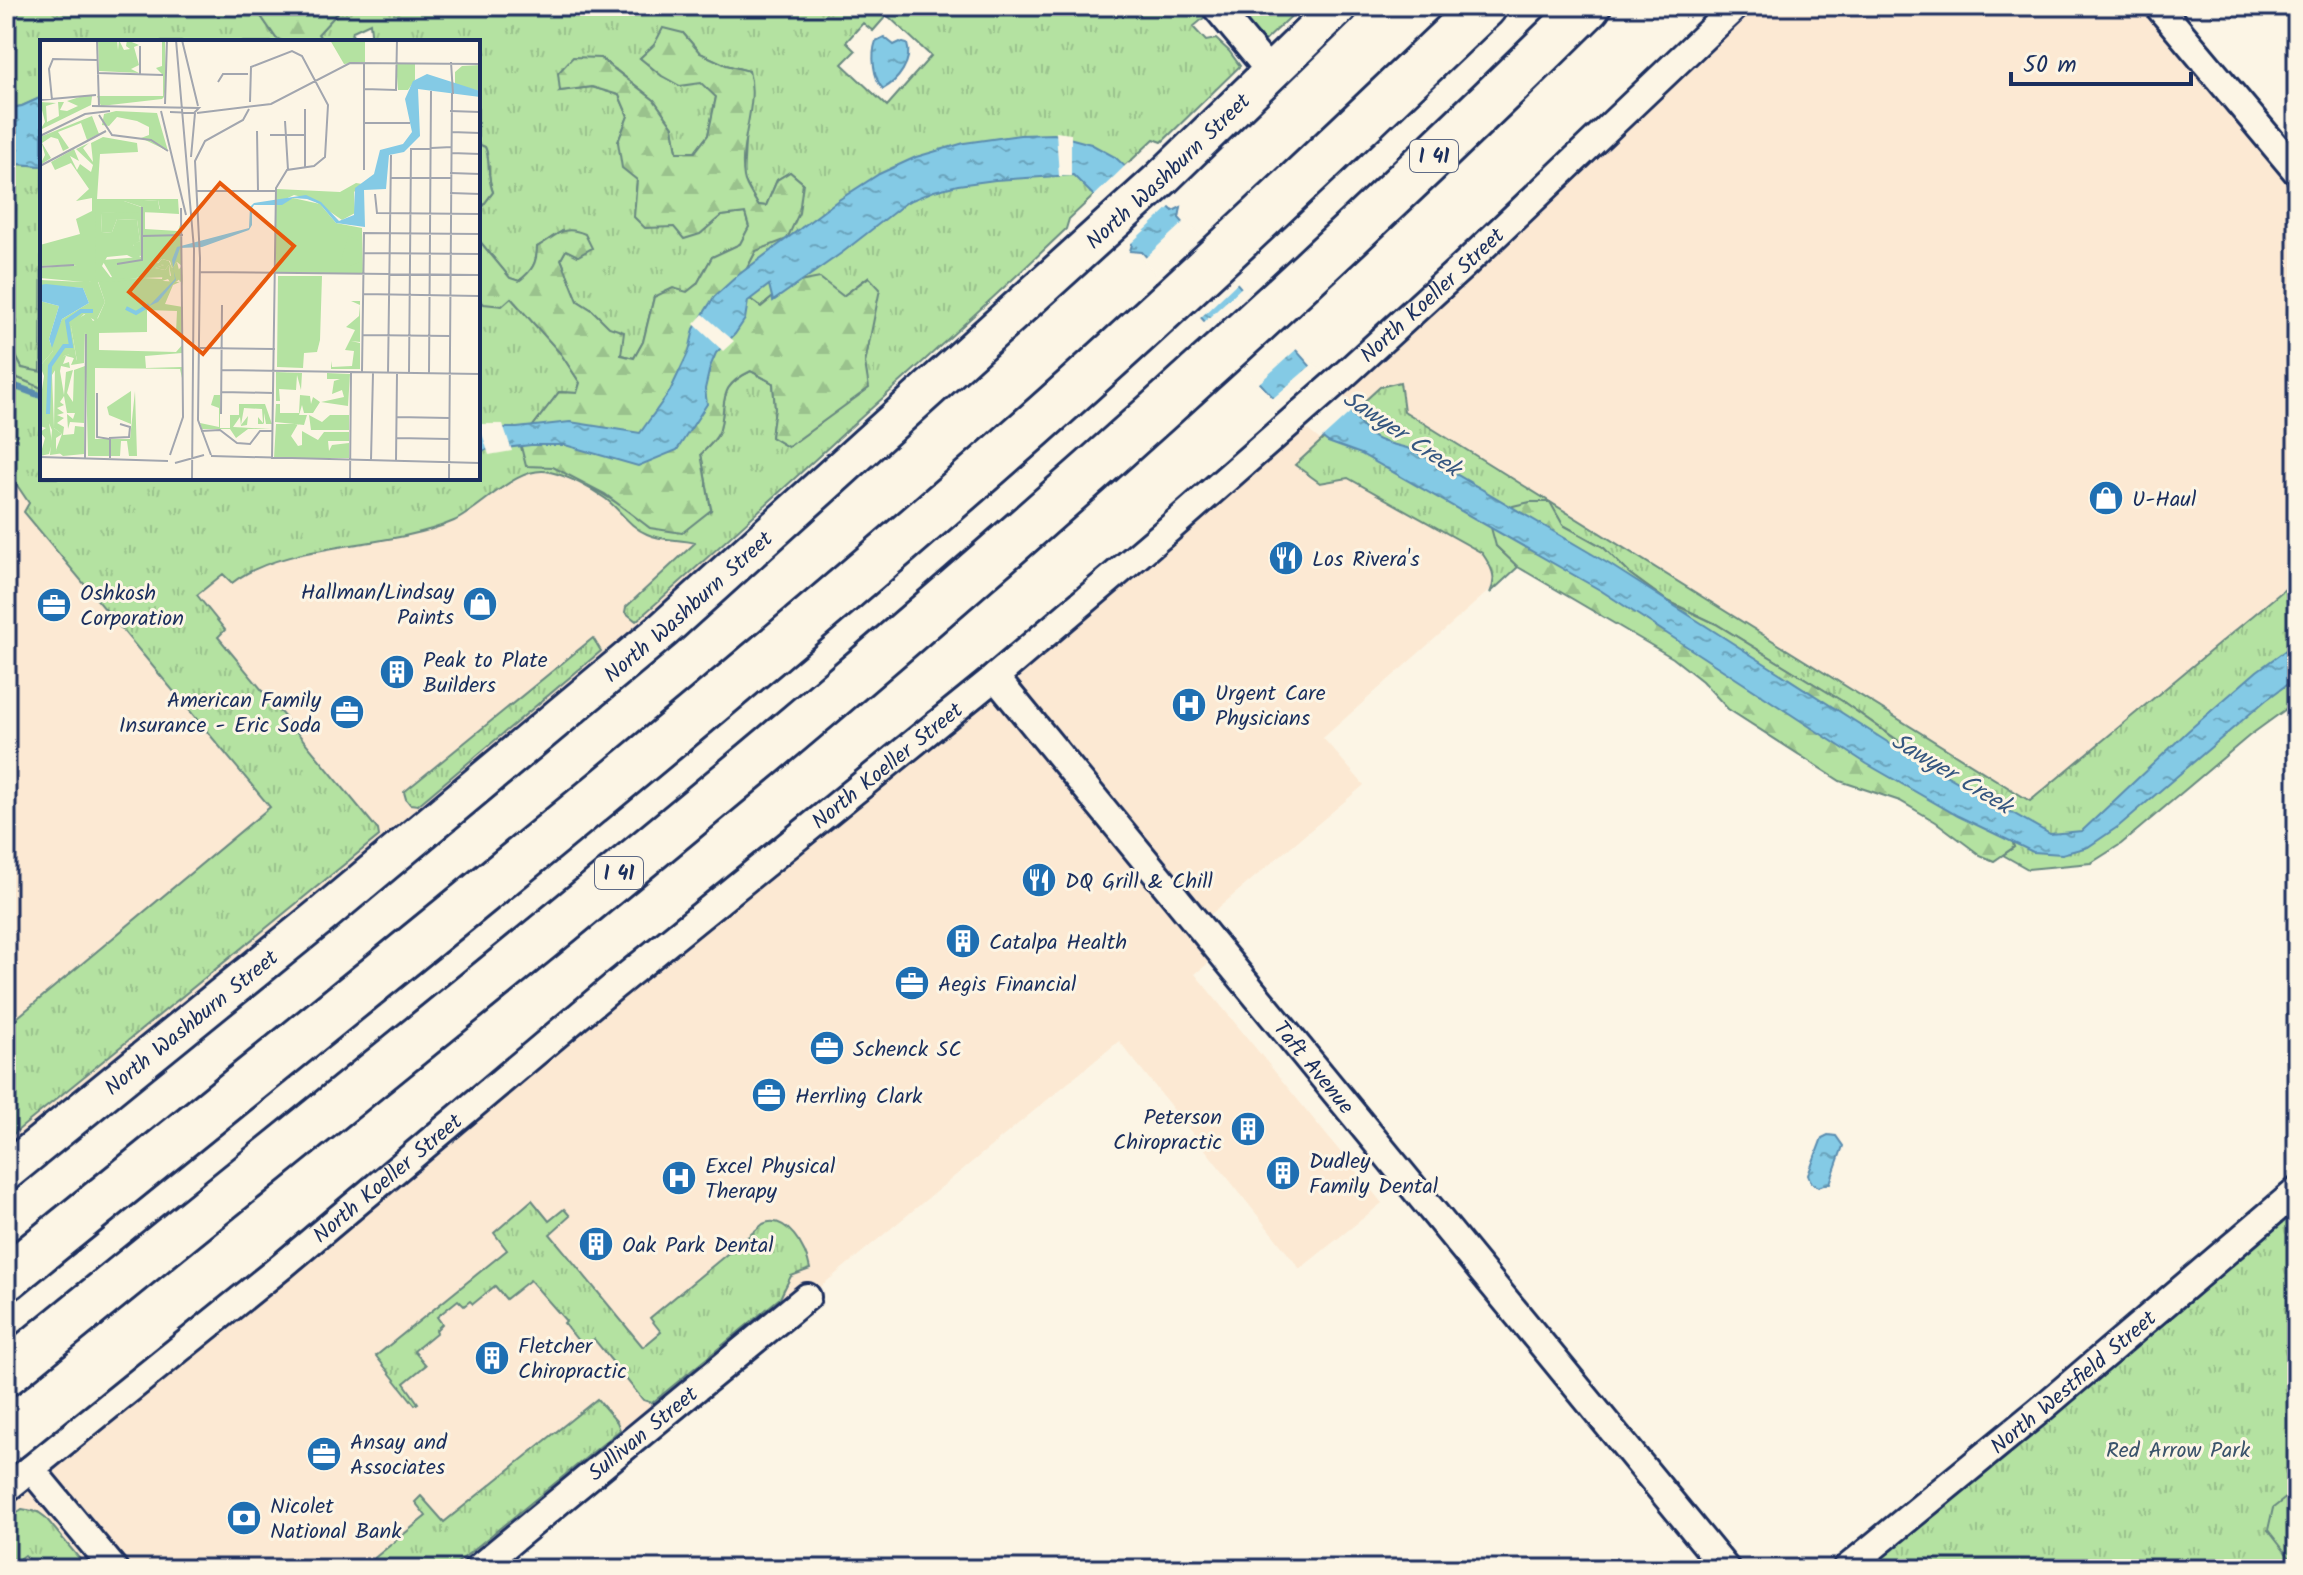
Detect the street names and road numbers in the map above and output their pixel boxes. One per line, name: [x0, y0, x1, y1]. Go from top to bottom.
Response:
street label: North Washburn Street: [1079, 85, 1260, 259]
road number: I 41: [1410, 140, 1458, 172]
street label: North Koeller Street: [1353, 220, 1514, 373]
street label: North Washburn Street: [597, 523, 782, 693]
street label: North Koeller Street: [805, 694, 972, 839]
road number: I 41: [595, 857, 643, 889]
street label: North Washburn Street: [97, 942, 287, 1105]
street label: Taft Avenue: [1263, 1014, 1362, 1123]
street label: North Koeller Street: [306, 1106, 472, 1253]
street label: North Westfield Street: [1983, 1303, 2166, 1464]
street label: Sullivan Street: [581, 1378, 707, 1491]

